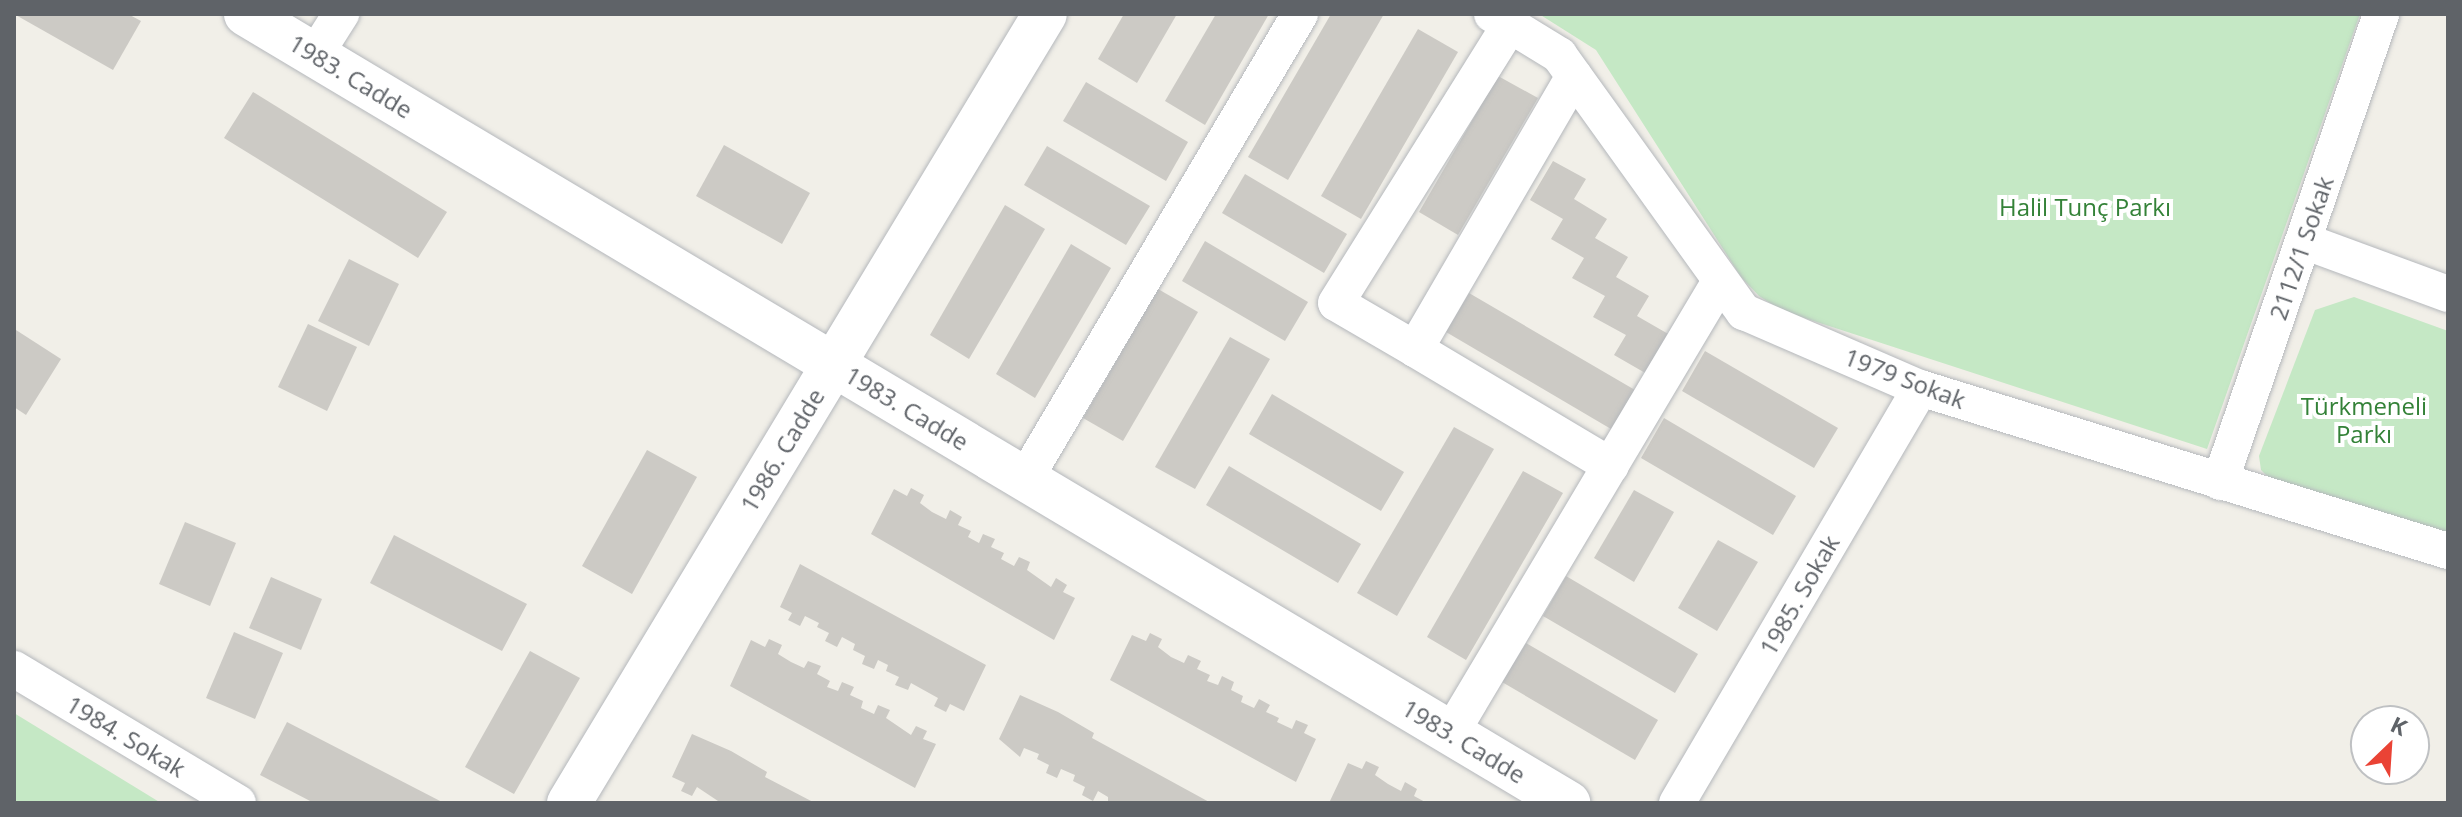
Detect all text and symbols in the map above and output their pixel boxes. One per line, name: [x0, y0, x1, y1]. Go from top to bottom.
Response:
street label: 1983. Cadde: [284, 28, 418, 124]
street label: 2112/1 Sokak: [2263, 172, 2339, 324]
park label: Halil Tunç Parkı: [1999, 193, 2171, 221]
street label: 1979 Sokak: [1840, 342, 1970, 414]
street label: 1983. Cadde: [840, 360, 974, 456]
street label: 1986. Cadde: [734, 383, 830, 517]
park label: Türkmeneli Parkı: [2301, 392, 2427, 448]
street label: 1985. Sokak: [1753, 530, 1845, 660]
street label: 1984. Sokak: [61, 689, 191, 783]
street label: 1983. Cadde: [1397, 693, 1531, 789]
north arrow: [2350, 705, 2430, 785]
text: K: [2386, 708, 2412, 742]

